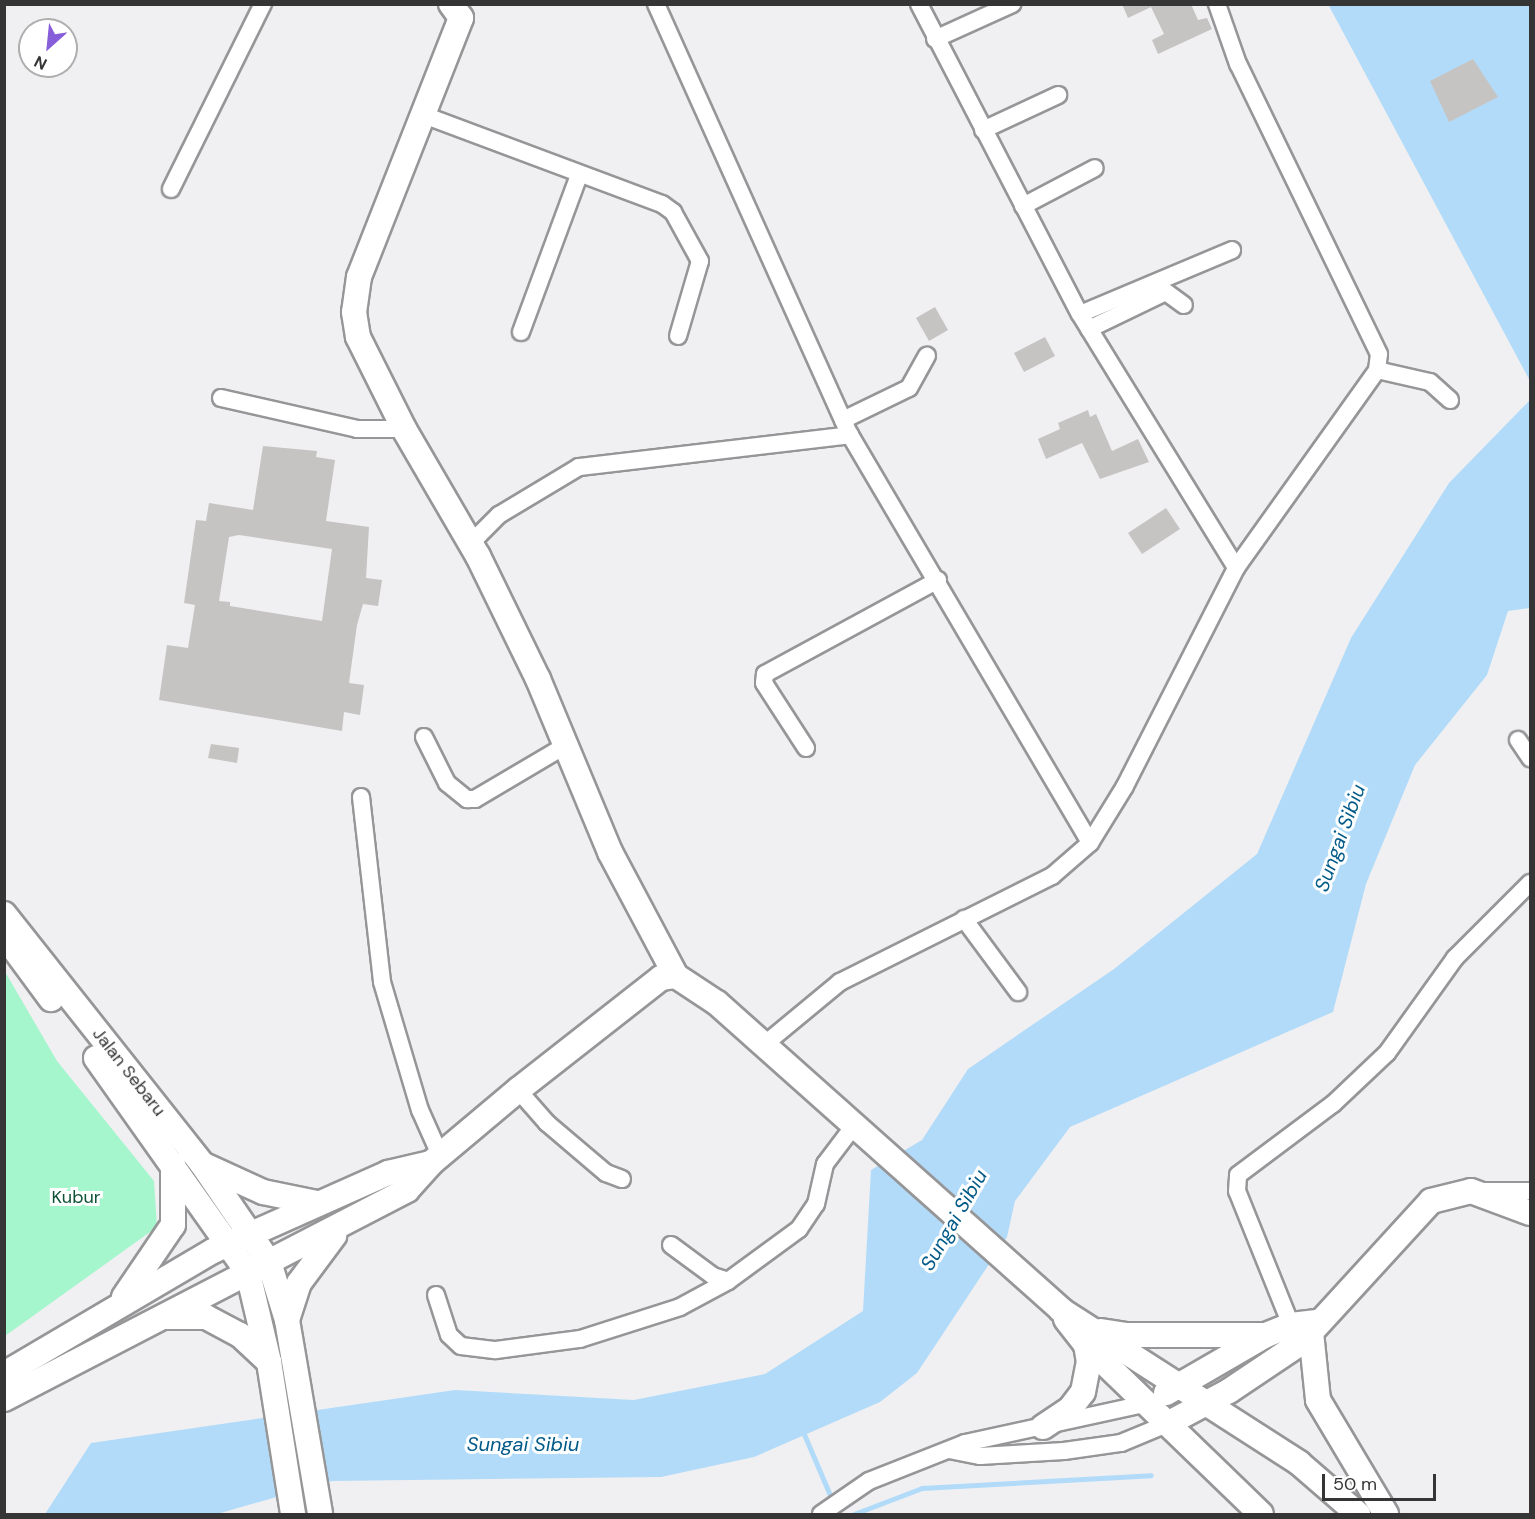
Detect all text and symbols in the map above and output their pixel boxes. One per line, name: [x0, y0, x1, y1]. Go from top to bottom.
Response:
north arrow: [18, 18, 78, 78]
text: N: [31, 51, 50, 75]
water label: Sungai Sibiu: [1309, 781, 1371, 895]
street label: Jalan Sebaru: [88, 1023, 170, 1121]
water label: Sungai Sibiu: [916, 1165, 992, 1275]
park label: Kubur: [52, 1186, 100, 1208]
water label: Sungai Sibiu: [467, 1432, 579, 1456]
scale bar: [1325, 1462, 1439, 1500]
text: 50 m: [1333, 1472, 1377, 1496]

